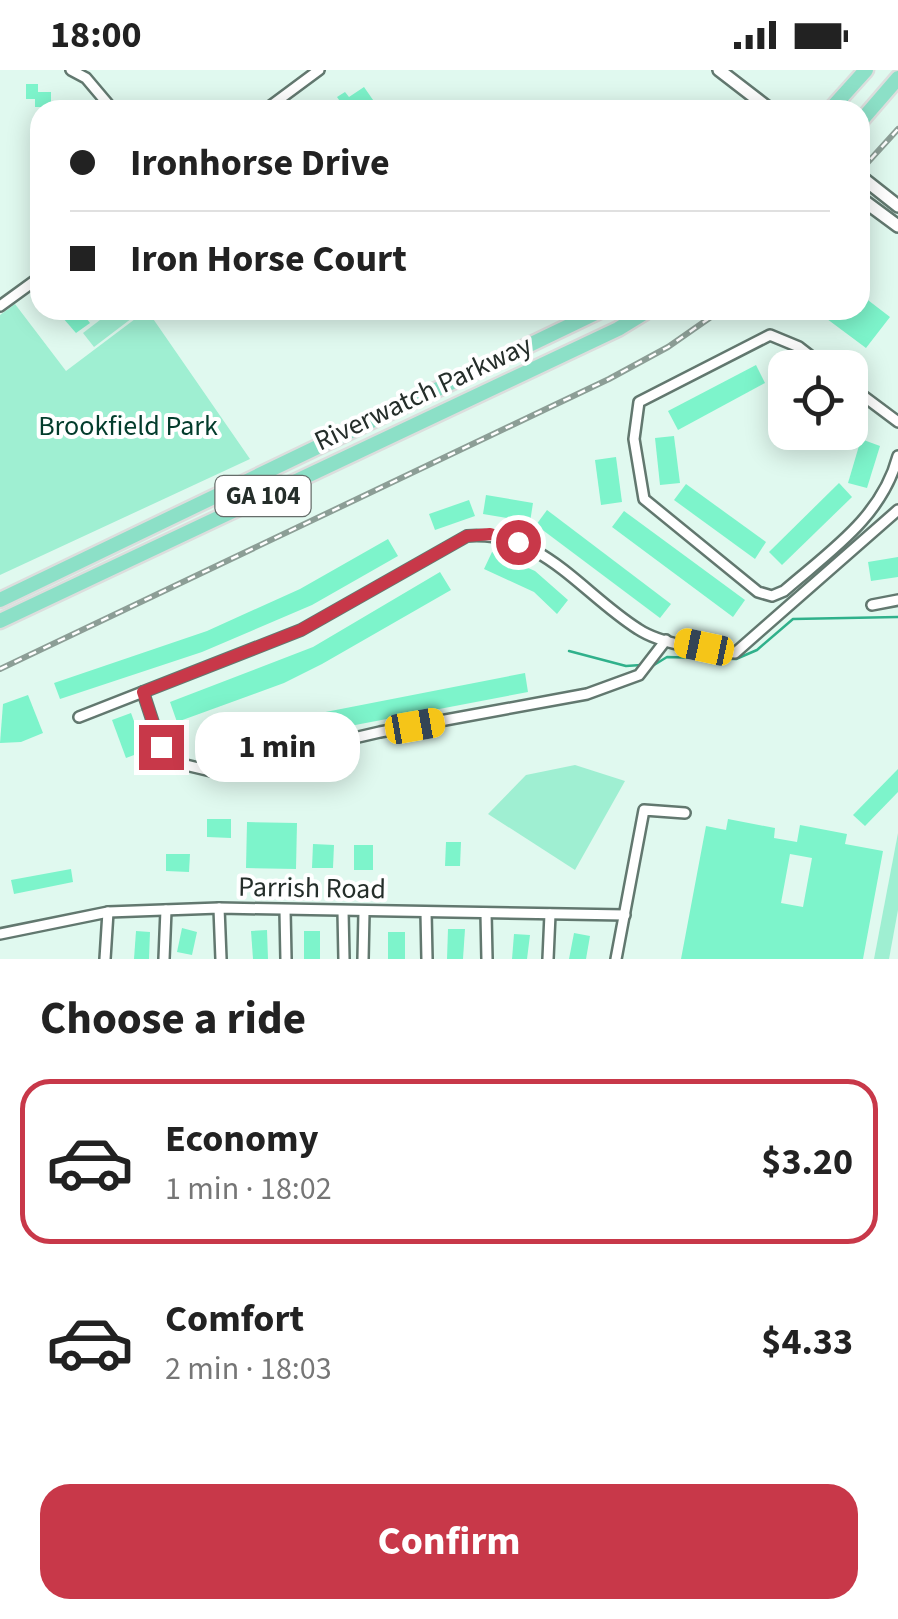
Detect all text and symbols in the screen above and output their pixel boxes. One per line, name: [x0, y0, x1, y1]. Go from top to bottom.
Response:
text: 18:00: [50, 8, 142, 62]
text: Ironhorse Drive: [130, 136, 390, 190]
text: Iron Horse Court: [130, 232, 407, 286]
street label: Riverwatch Parkway: [308, 325, 538, 461]
map controls: [768, 350, 868, 450]
button: locate: [768, 350, 868, 450]
park label: Brookfield Park: [38, 406, 218, 446]
road number: GA 104: [216, 476, 310, 516]
route start: [496, 520, 541, 565]
car: [672, 626, 736, 668]
car: [383, 706, 447, 746]
callout: 1 min: [196, 712, 361, 782]
text: 1 min: [239, 724, 316, 770]
route end: [139, 725, 184, 770]
street label: Parrish Road: [238, 867, 386, 909]
text: Choose a ride: [40, 987, 306, 1051]
text: Economy: [165, 1112, 318, 1166]
icon: car: [45, 1117, 135, 1207]
text: $3.20: [761, 1135, 853, 1189]
text: 1 min · 18:02: [165, 1166, 332, 1212]
text: Comfort: [165, 1292, 304, 1346]
icon: car: [45, 1297, 135, 1387]
text: $4.33: [761, 1315, 853, 1369]
text: 2 min · 18:03: [165, 1346, 332, 1392]
button: Confirm: [40, 1484, 858, 1599]

